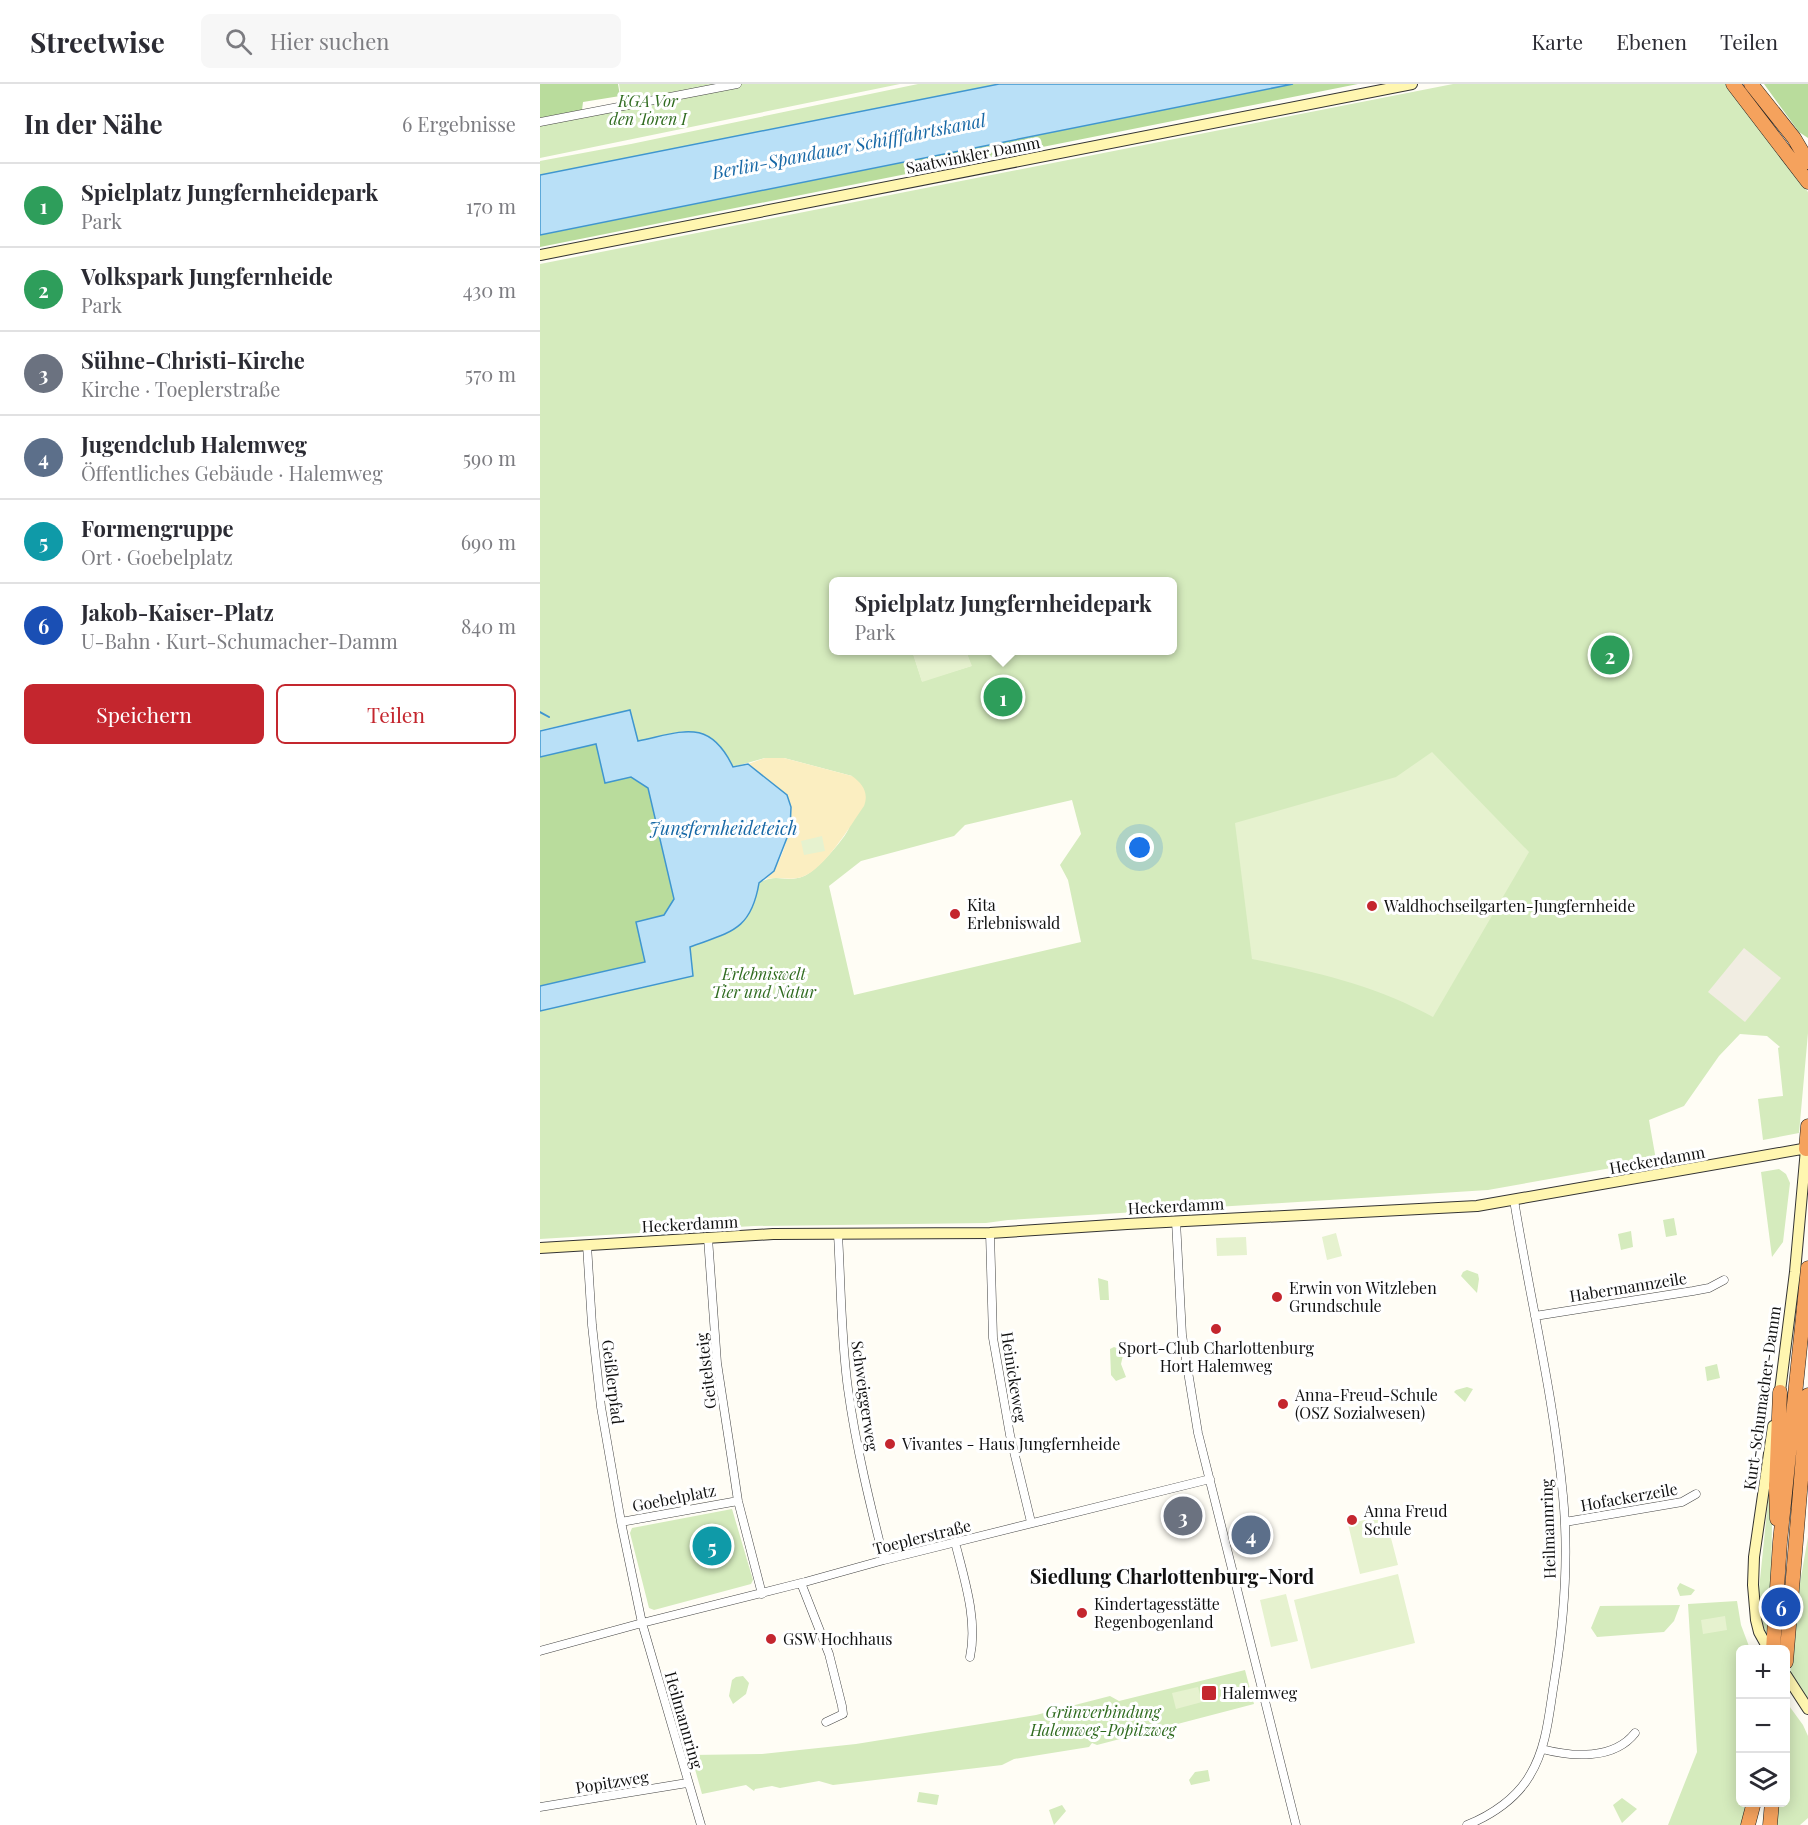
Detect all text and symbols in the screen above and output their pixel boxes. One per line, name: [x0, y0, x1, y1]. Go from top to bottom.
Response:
search box: [201, 14, 621, 68]
text: Streetwise: [30, 23, 165, 60]
icon: search: [222, 25, 255, 58]
text: Hier suchen: [270, 26, 389, 56]
text: Karte: [1532, 27, 1583, 55]
text: Ebenen: [1616, 27, 1687, 55]
text: Teilen: [1720, 27, 1778, 55]
park label: KGA Vor den Toren I: [609, 90, 688, 129]
text: In der Nähe: [24, 106, 163, 141]
water label: Berlin-Spandauer Schifffahrtskanal: [709, 107, 989, 185]
text: 6 Ergebnisse: [402, 110, 516, 137]
street label: Saatwinkler Damm: [904, 131, 1042, 178]
text: Spielplatz Jungfernheidepark: [81, 177, 378, 207]
text: 1: [40, 192, 47, 219]
text: 170 m: [466, 192, 516, 219]
text: Park: [81, 207, 122, 234]
text: Volkspark Jungfernheide: [81, 261, 333, 291]
text: 2: [38, 276, 49, 303]
text: 430 m: [463, 276, 516, 303]
text: Park: [81, 291, 122, 318]
text: Sühne-Christi-Kirche: [81, 345, 305, 375]
text: 3: [39, 360, 48, 387]
text: 570 m: [465, 360, 516, 387]
text: Kirche · Toeplerstraße: [81, 375, 280, 402]
text: Jugendclub Halemweg: [81, 429, 307, 459]
text: 4: [38, 444, 49, 471]
text: 590 m: [463, 444, 516, 471]
text: Öffentliches Gebäude · Halemweg: [81, 459, 383, 486]
text: Formengruppe: [81, 513, 234, 543]
text: 5: [39, 528, 48, 555]
text: 690 m: [461, 528, 516, 555]
text: Ort · Goebelplatz: [81, 543, 233, 570]
popup: [829, 577, 1177, 655]
text: Spielplatz Jungfernheidepark: [854, 588, 1152, 618]
text: Jakob-Kaiser-Platz: [81, 597, 274, 627]
text: 6: [38, 612, 49, 639]
text: 840 m: [461, 612, 516, 639]
text: Park: [854, 618, 895, 645]
text: U-Bahn · Kurt-Schumacher-Damm: [81, 627, 398, 654]
pin: 2: [1590, 632, 1630, 678]
pin: 1: [984, 674, 1022, 720]
button: Speichern: [24, 684, 264, 744]
button: Teilen: [276, 684, 516, 744]
water label: Jungfernheideteich: [649, 816, 797, 840]
your location: [1125, 833, 1154, 862]
place label: Kita Erlebniswald: [967, 894, 1060, 933]
place label: Waldhochseilgarten-Jungfernheide: [1383, 895, 1635, 916]
marker: Waldhochseilgarten-Jungfernheide: [1365, 899, 1379, 913]
marker: Kita Erlebniswald: [948, 907, 962, 921]
park label: Erlebniswelt Tier und Natur: [712, 963, 817, 1002]
street label: Heckerdamm: [1608, 1141, 1706, 1178]
street label: Heckerdamm: [1127, 1192, 1225, 1219]
street label: Heckerdamm: [641, 1210, 739, 1237]
street label: Habermannzeile: [1568, 1267, 1688, 1306]
place label: Erwin von Witzleben Grundschule: [1289, 1277, 1437, 1316]
marker: Erwin von Witzleben Grundschule: [1270, 1290, 1284, 1304]
street label: Kurt-Schumacher-Damm: [1738, 1305, 1785, 1491]
marker: Sport-Club Charlottenburg Hort Halemweg: [1209, 1322, 1223, 1336]
street label: Heinickeweg: [997, 1330, 1032, 1424]
street label: Geitelsteig: [690, 1331, 721, 1410]
place label: Sport-Club Charlottenburg Hort Halemweg: [1118, 1337, 1315, 1376]
street label: Geißlerpfad: [598, 1339, 629, 1425]
street label: Schweiggerweg: [847, 1339, 884, 1453]
place label: Anna-Freud-Schule (OSZ Sozialwesen): [1294, 1384, 1438, 1423]
marker: Anna-Freud-Schule (OSZ Sozialwesen): [1276, 1397, 1290, 1411]
place label: Vivantes - Haus Jungfernheide: [901, 1433, 1120, 1454]
marker: Vivantes - Haus Jungfernheide: [883, 1437, 897, 1451]
street label: Heilmannring: [1535, 1478, 1560, 1579]
street label: Hofackerzeile: [1579, 1478, 1679, 1515]
street label: Goebelplatz: [630, 1479, 718, 1516]
pin: 3: [1164, 1494, 1202, 1538]
place label: Anna Freud Schule: [1363, 1500, 1448, 1539]
pin: 4: [1232, 1512, 1270, 1558]
marker: Anna Freud Schule: [1345, 1513, 1359, 1527]
street label: Toeplerstraße: [871, 1514, 973, 1559]
pin: 5: [692, 1524, 732, 1568]
district label: Siedlung Charlottenburg-Nord: [1030, 1562, 1314, 1589]
pin: 6: [1762, 1584, 1800, 1630]
place label: Kindertagesstätte Regenbogenland: [1094, 1593, 1220, 1632]
marker: Kindertagesstätte Regenbogenland: [1075, 1606, 1089, 1620]
place label: GSW Hochhaus: [783, 1628, 892, 1649]
marker: GSW Hochhaus: [764, 1632, 778, 1646]
map controls: [1736, 1645, 1790, 1807]
button: +: [1736, 1645, 1790, 1699]
street label: Heilmannring: [661, 1669, 709, 1771]
place label: Halemweg: [1222, 1682, 1298, 1703]
marker: Halemweg: [1200, 1684, 1218, 1702]
button: −: [1736, 1699, 1790, 1753]
park label: Grünverbindung Halemweg-Popitzweg: [1029, 1701, 1178, 1740]
button: layers: [1736, 1753, 1790, 1807]
street label: Popitzweg: [574, 1765, 651, 1798]

